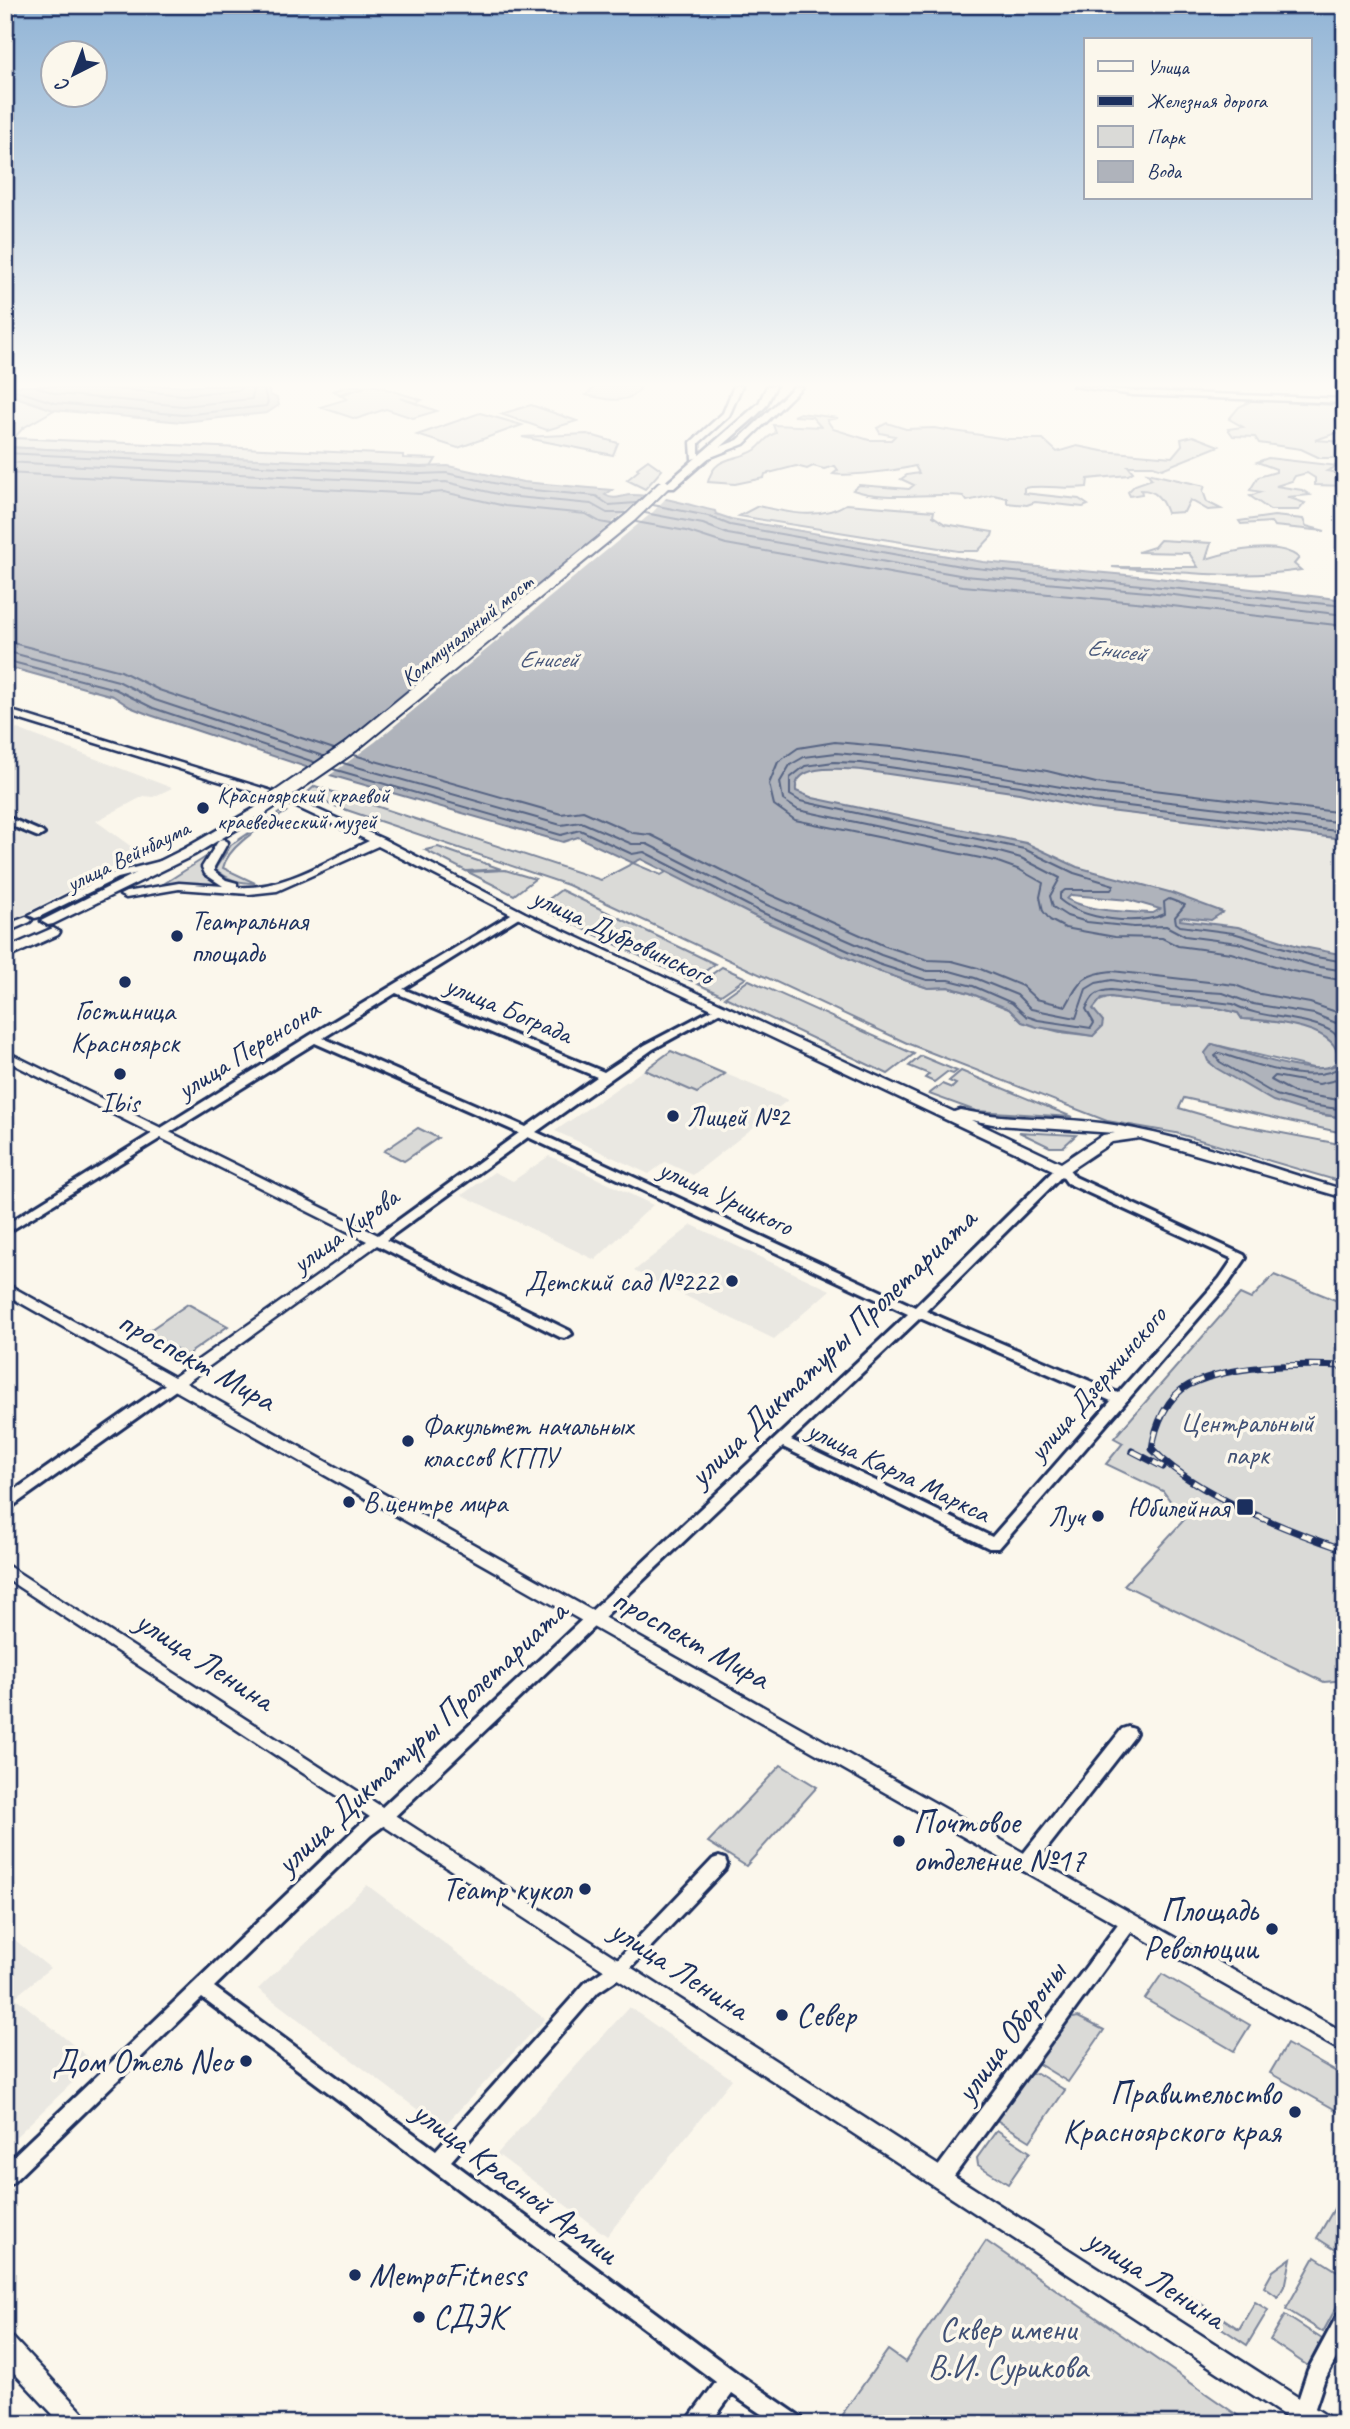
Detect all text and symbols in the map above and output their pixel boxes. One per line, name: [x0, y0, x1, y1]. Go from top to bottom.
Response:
north arrow: [38, 38, 108, 108]
legend: [1084, 38, 1312, 200]
text: Улица: [1147, 54, 1190, 80]
text: С: [50, 72, 75, 98]
text: Железная дорога: [1147, 88, 1268, 114]
text: Парк: [1147, 124, 1187, 150]
text: Вода: [1147, 158, 1183, 184]
street label: Коммунальный мост: [395, 567, 540, 693]
water label: Енисей: [1085, 632, 1152, 669]
water label: Енисей: [519, 644, 582, 674]
place label: Красноярский краевой краеведческий музей: [217, 781, 391, 836]
marker: Красноярский краевой краеведческий музей: [195, 800, 211, 816]
street label: улица Вейнбаума: [60, 813, 197, 899]
street label: улица Дубровинского: [525, 878, 722, 995]
place label: Театральная площадь: [191, 903, 310, 970]
marker: Театральная площадь: [169, 928, 185, 944]
street label: улица Бограда: [439, 966, 580, 1052]
marker: Гостиница Красноярск: [117, 974, 133, 990]
street label: улица Перенсона: [169, 990, 327, 1108]
place label: Гостиница Красноярск: [71, 993, 181, 1060]
marker: Ibis: [112, 1066, 128, 1082]
place label: Ibis: [101, 1085, 142, 1120]
place label: Лицей №2: [687, 1099, 792, 1134]
marker: Лицей №2: [665, 1108, 681, 1124]
street label: улица Урицкого: [652, 1150, 801, 1244]
street label: улица Кирова: [283, 1178, 407, 1282]
street label: улица Диктатуры Пролетариата: [678, 1197, 987, 1497]
place label: Детский сад №222: [525, 1264, 720, 1299]
marker: Детский сад №222: [724, 1273, 740, 1289]
street label: улица Дзержинского: [1019, 1297, 1175, 1469]
street label: проспект Мира: [111, 1300, 285, 1422]
park label: Центральный парк: [1180, 1405, 1315, 1472]
place label: Факультет начальных классов КГПУ: [422, 1408, 636, 1475]
street label: улица Карла Маркса: [800, 1411, 998, 1531]
marker: Факультет начальных классов КГПУ: [400, 1433, 416, 1449]
place label: В центре мира: [363, 1485, 509, 1520]
place label: Юбилейная: [1127, 1490, 1231, 1525]
marker: В центре мира: [341, 1494, 357, 1510]
marker: Юбилейная: [1235, 1497, 1255, 1517]
place label: Луч: [1048, 1499, 1087, 1534]
marker: Луч: [1090, 1508, 1106, 1524]
street label: проспект Мира: [605, 1578, 779, 1700]
street label: улица Диктатуры Пролетариата: [265, 1589, 578, 1885]
street label: улица Ленина: [126, 1599, 284, 1722]
place label: Почтовое отделение №17: [913, 1801, 1088, 1881]
marker: Почтовое отделение №17: [891, 1833, 907, 1849]
place label: Театр кукол: [442, 1868, 573, 1910]
marker: Театр кукол: [577, 1881, 593, 1897]
place label: Площадь Революции: [1144, 1889, 1260, 1969]
street label: улица Ленина: [601, 1908, 759, 2031]
marker: Площадь Революции: [1264, 1921, 1280, 1937]
street label: улица Обороны: [944, 1951, 1077, 2112]
place label: Север: [796, 1994, 858, 2036]
marker: Север: [774, 2007, 790, 2023]
place label: Дом Отель Neo: [52, 2040, 235, 2082]
marker: Дом Отель Neo: [238, 2053, 254, 2069]
place label: Правительство Красноярского края: [1062, 2072, 1283, 2152]
street label: улица Красной Армии: [403, 2089, 630, 2275]
marker: Правительство Красноярского края: [1287, 2104, 1303, 2120]
street label: улица Ленина: [1077, 2217, 1235, 2340]
place label: МетроFitness: [369, 2254, 528, 2296]
marker: МетроFitness: [347, 2267, 363, 2283]
place label: СДЭК: [433, 2296, 512, 2338]
park label: Сквер имени В.И. Сурикова: [928, 2308, 1091, 2388]
marker: СДЭК: [411, 2309, 427, 2325]

